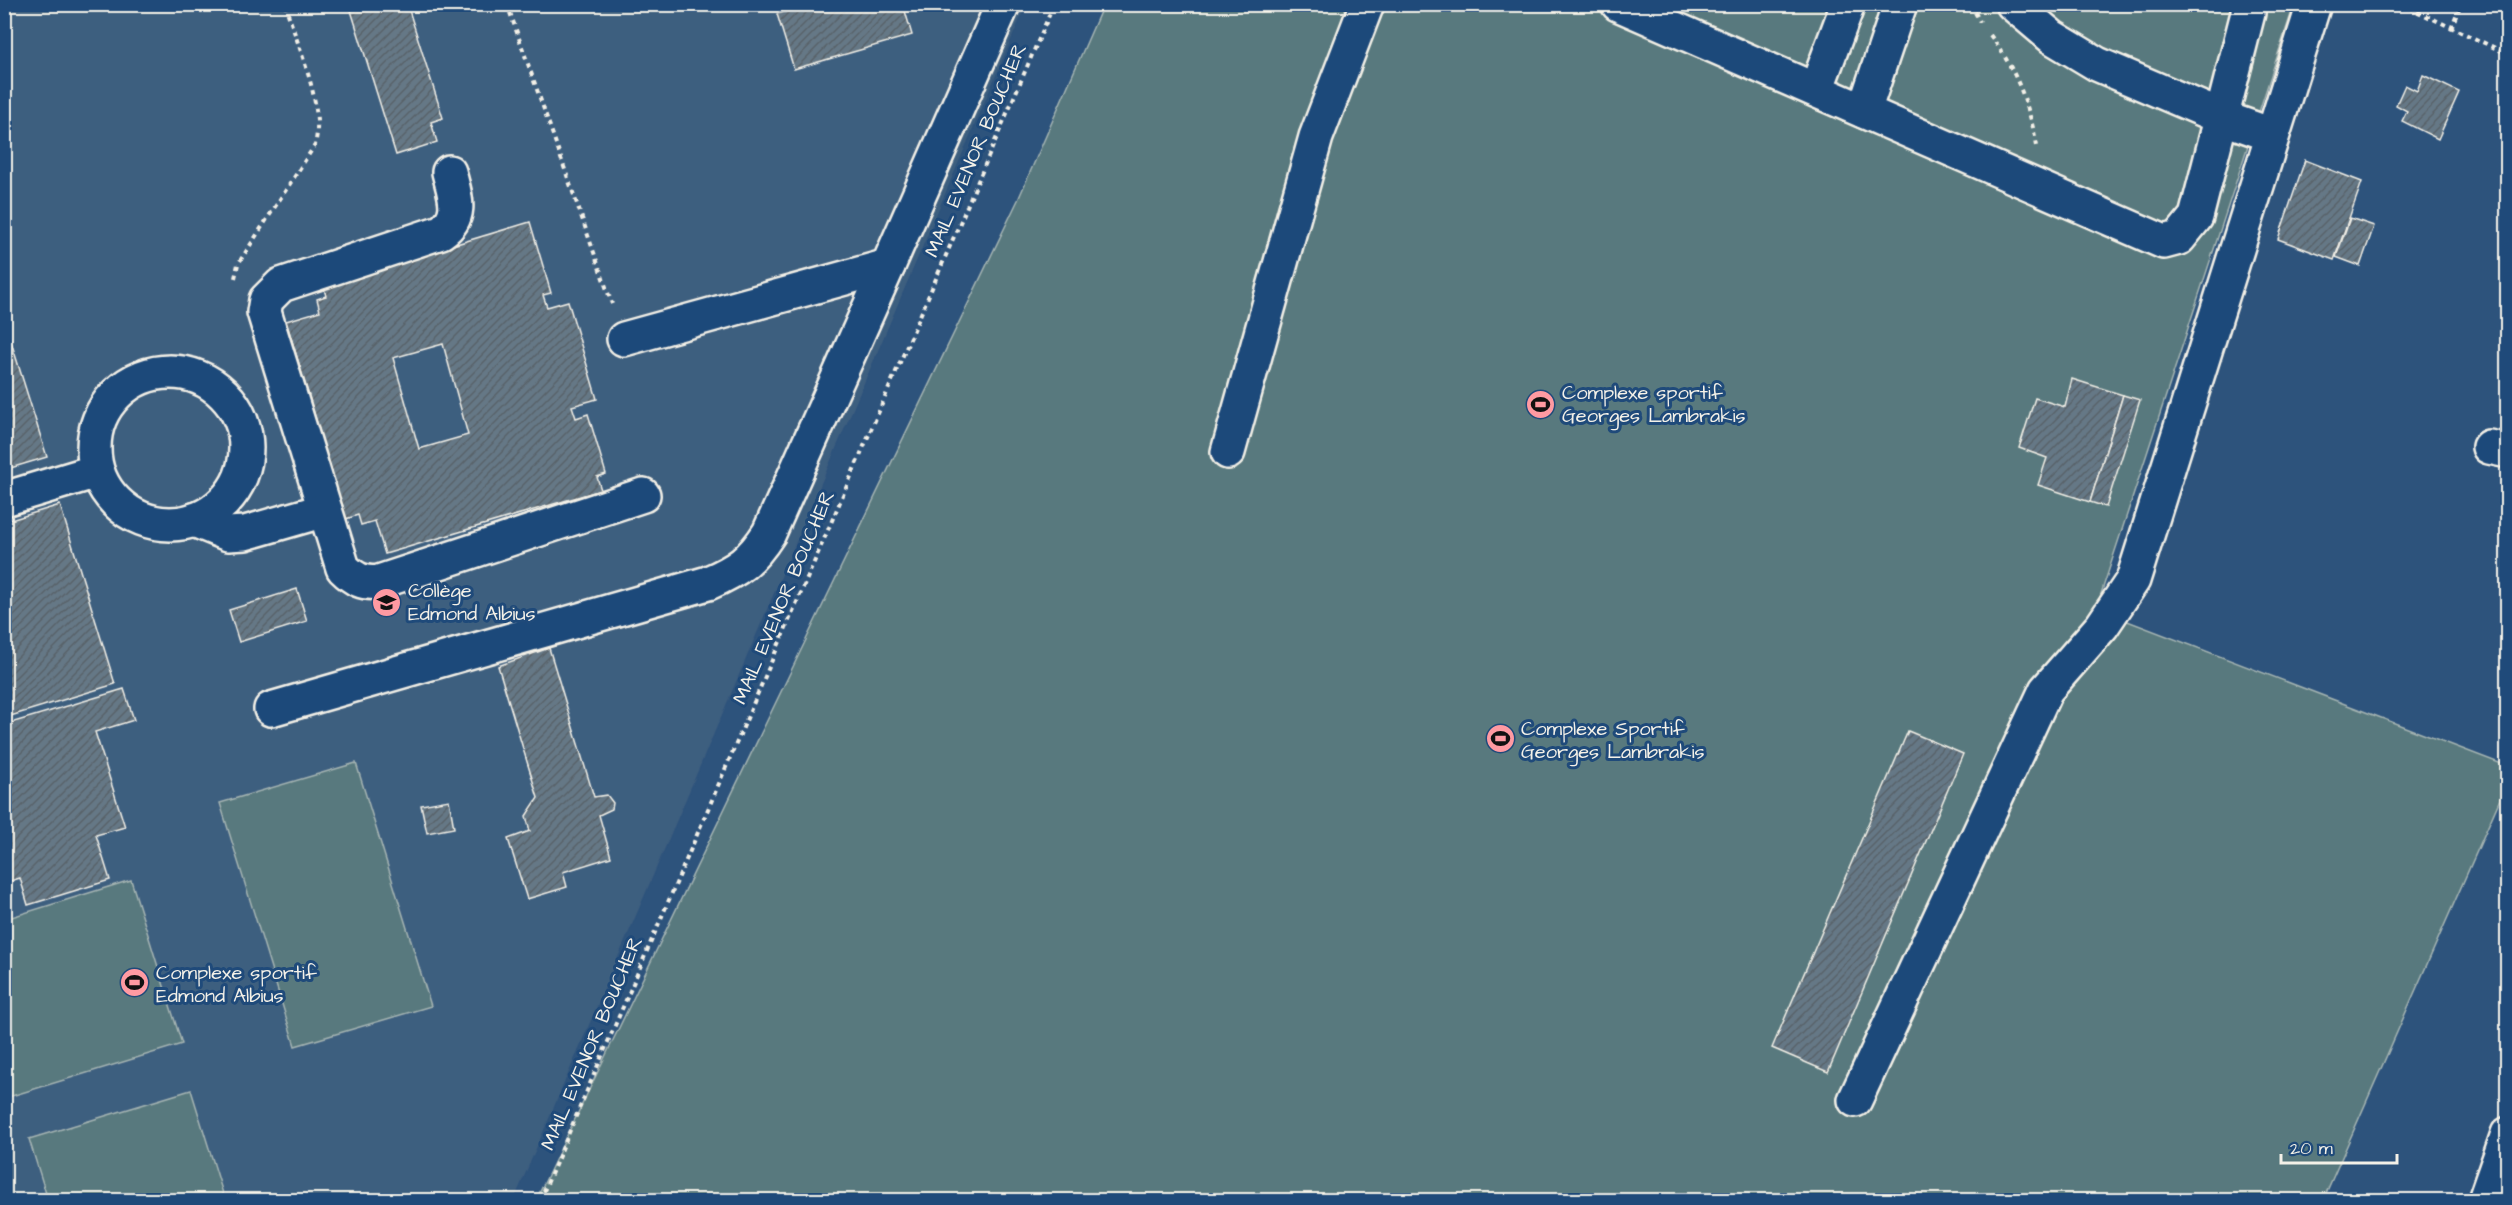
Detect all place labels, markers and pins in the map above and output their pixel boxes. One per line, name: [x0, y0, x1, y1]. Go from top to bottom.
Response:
place label: Complexe sportif Georges Lambrakis: [1562, 379, 1746, 431]
sports icon: Complexe sportif Georges Lambrakis: [1525, 388, 1557, 420]
place label: Collège Edmond Albius: [408, 577, 536, 628]
school or university icon: Collège Edmond Albius: [371, 586, 403, 618]
place label: Complexe Sportif Georges Lambrakis: [1521, 715, 1705, 767]
sports icon: Complexe Sportif Georges Lambrakis: [1484, 723, 1516, 755]
place label: Complexe sportif Edmond Albius: [156, 959, 317, 1010]
sports icon: Complexe sportif Edmond Albius: [119, 967, 151, 999]

